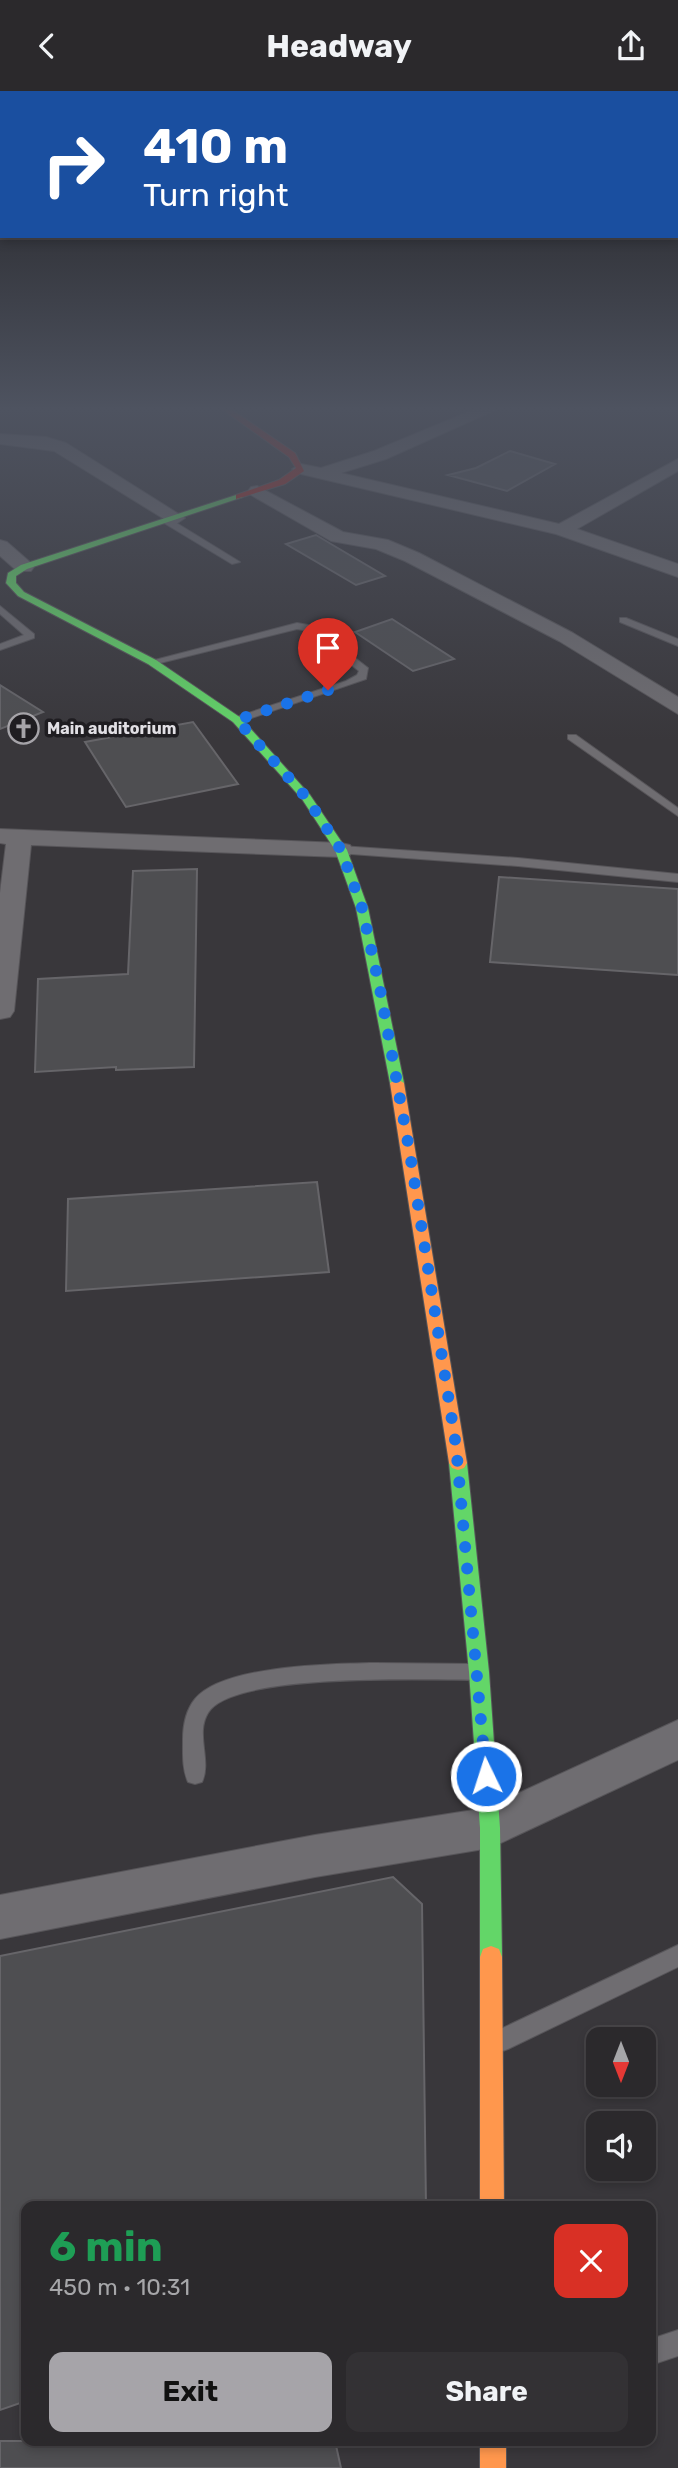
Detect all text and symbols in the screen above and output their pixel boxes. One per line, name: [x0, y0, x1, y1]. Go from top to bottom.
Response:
icon: back: [28, 27, 66, 65]
text: Headway: [266, 27, 412, 65]
icon: share: [612, 27, 650, 65]
text: 410 m: [143, 117, 288, 175]
icon: right: [28, 119, 119, 210]
text: Turn right: [143, 176, 288, 214]
pin: [298, 618, 358, 690]
icon: arrive: [309, 629, 347, 667]
church icon: Main auditorium: [7, 711, 41, 745]
place label: Main auditorium: [47, 719, 176, 738]
position arrow: [449, 1739, 523, 1813]
north arrow: [586, 2027, 656, 2097]
map controls: [586, 2027, 656, 2181]
button: sound: [586, 2111, 656, 2181]
text: 6 min: [49, 2222, 163, 2272]
button: close: [554, 2224, 628, 2298]
text: 450 m · 10:31: [49, 2273, 190, 2301]
button: Exit: [49, 2352, 332, 2432]
button: Share: [346, 2352, 628, 2432]

